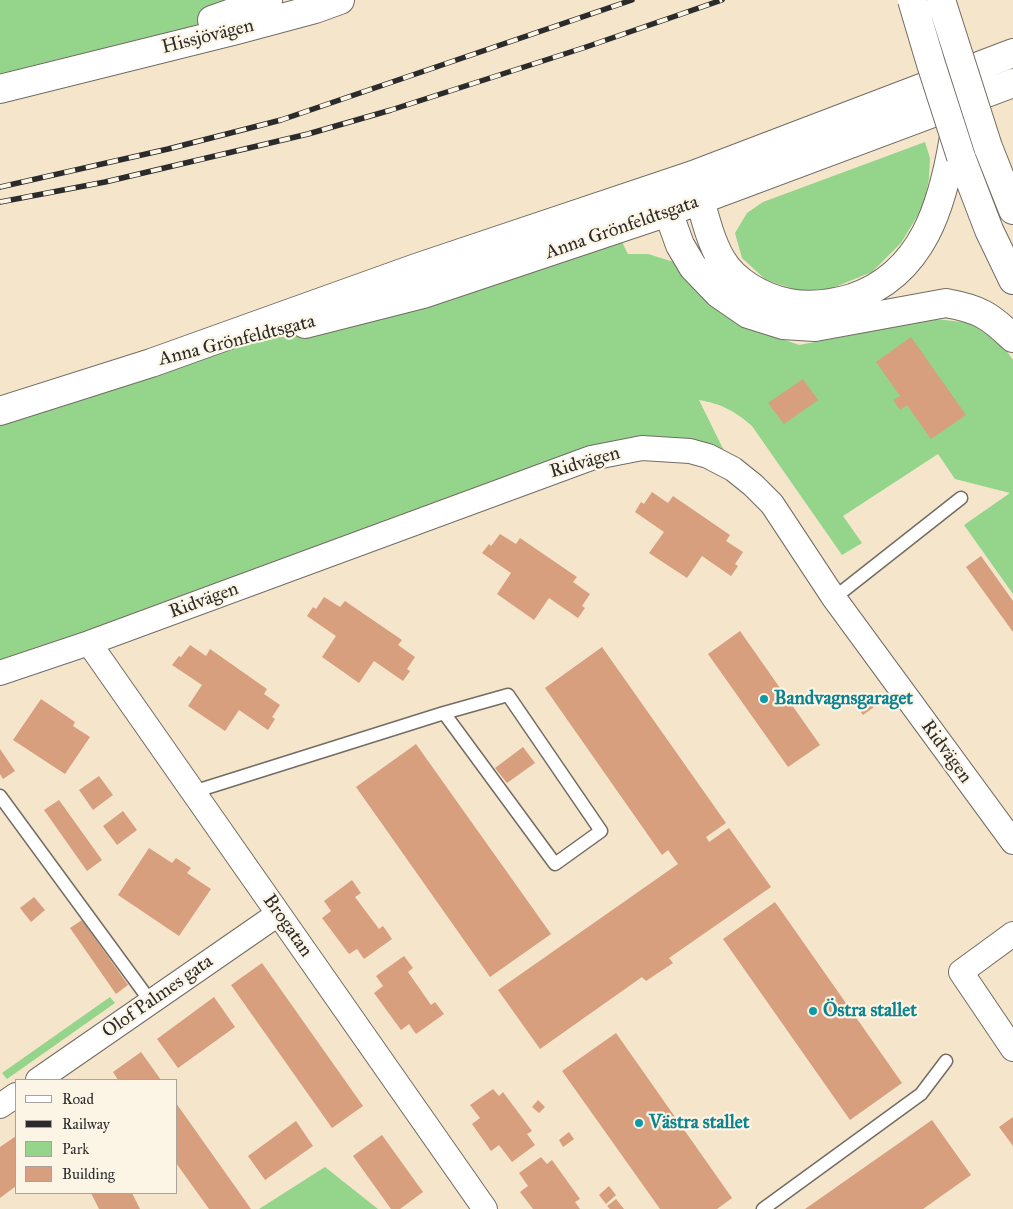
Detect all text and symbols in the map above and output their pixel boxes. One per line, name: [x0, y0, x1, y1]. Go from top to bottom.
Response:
street label: Hissjövägen: [160, 15, 256, 59]
street label: Anna Grönfeldtsgata: [542, 191, 702, 265]
street label: Anna Grönfeldtsgata: [156, 311, 318, 371]
street label: Ridvägen: [547, 442, 623, 484]
street label: Ridvägen: [166, 578, 242, 624]
place label: Bandvagnsgaraget: [774, 688, 913, 710]
marker: Bandvagnsgaraget: [758, 693, 770, 705]
street label: Ridvägen: [916, 716, 976, 788]
street label: Brogatan: [257, 890, 317, 962]
street label: Olof Palmes gata: [98, 950, 218, 1044]
place label: Östra stallet: [823, 1000, 917, 1022]
marker: Östra stallet: [807, 1005, 819, 1017]
legend: [15, 1079, 178, 1194]
text: Road: [62, 1090, 94, 1108]
place label: Västra stallet: [649, 1112, 749, 1134]
text: Railway: [62, 1115, 110, 1133]
marker: Västra stallet: [633, 1117, 645, 1129]
text: Park: [62, 1140, 89, 1158]
text: Building: [62, 1165, 115, 1183]

